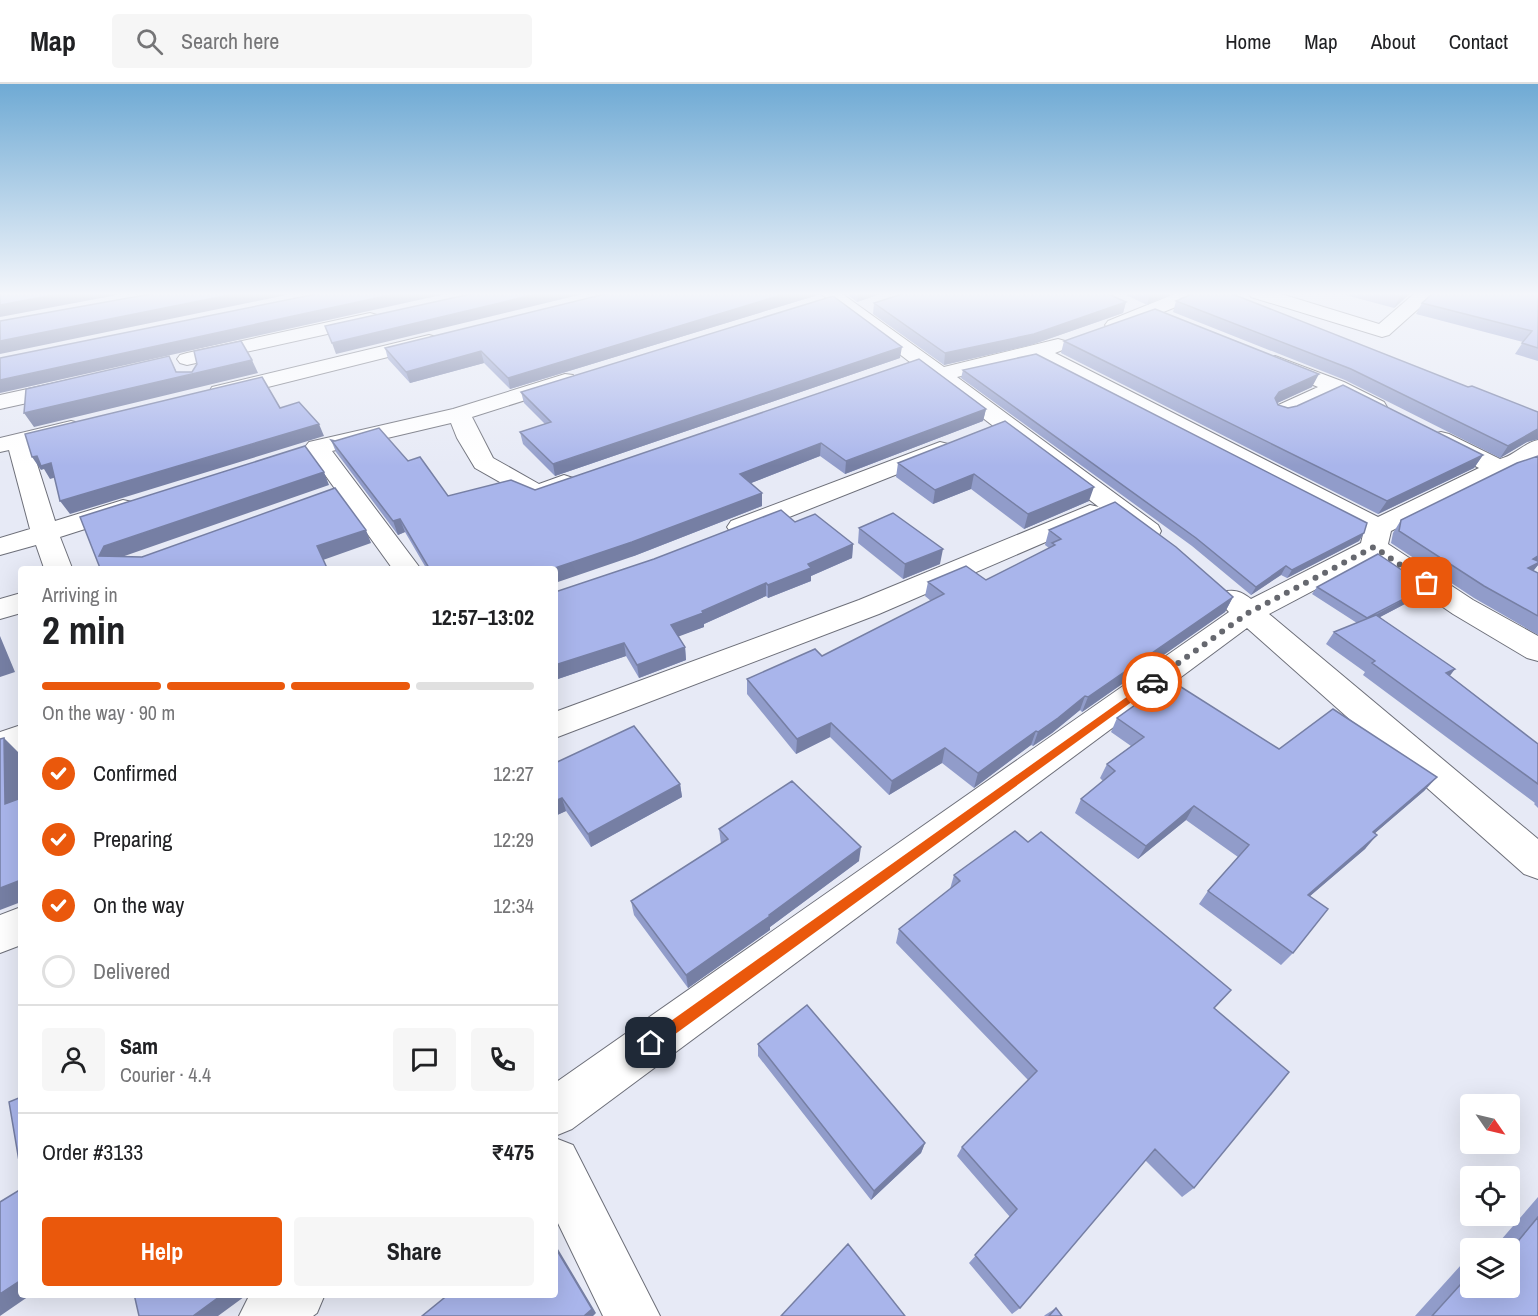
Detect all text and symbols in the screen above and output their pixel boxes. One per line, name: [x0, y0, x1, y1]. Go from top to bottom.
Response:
search box: [112, 14, 532, 68]
text: Map: [30, 22, 76, 60]
icon: search: [133, 25, 166, 58]
text: Search here: [181, 26, 279, 56]
text: Home: [1225, 27, 1271, 56]
text: Map: [1304, 27, 1338, 56]
text: About: [1371, 27, 1416, 56]
text: Contact: [1449, 27, 1508, 56]
pin: [1401, 557, 1452, 608]
icon: bag: [1410, 566, 1443, 599]
text: Arriving in: [42, 581, 118, 608]
text: 12:57–13:02: [432, 602, 534, 632]
text: 2 min: [42, 604, 126, 656]
courier: [1122, 652, 1182, 712]
icon: car: [1136, 666, 1169, 699]
text: On the way · 90 m: [42, 699, 175, 726]
icon: check: [42, 757, 75, 790]
text: Confirmed: [93, 758, 177, 788]
text: 12:27: [493, 760, 534, 787]
icon: check: [42, 823, 75, 856]
text: Preparing: [93, 824, 172, 854]
text: 12:29: [493, 826, 534, 853]
icon: check: [42, 889, 75, 922]
text: On the way: [93, 890, 184, 920]
text: 12:34: [493, 892, 534, 919]
text: Delivered: [93, 956, 170, 986]
pin: [625, 1017, 676, 1068]
icon: home: [634, 1026, 667, 1059]
button: person: [42, 1028, 105, 1091]
button: chat: [393, 1028, 456, 1091]
button: phone: [471, 1028, 534, 1091]
text: Sam: [120, 1031, 158, 1061]
text: Courier · 4.4: [120, 1061, 211, 1088]
north arrow: [1460, 1094, 1520, 1154]
map controls: [1460, 1094, 1520, 1298]
text: Order #3133: [42, 1137, 143, 1167]
text: ₹475: [491, 1137, 534, 1167]
button: locate: [1460, 1166, 1520, 1226]
button: Help: [42, 1217, 282, 1286]
button: Share: [294, 1217, 534, 1286]
button: layers: [1460, 1238, 1520, 1298]

